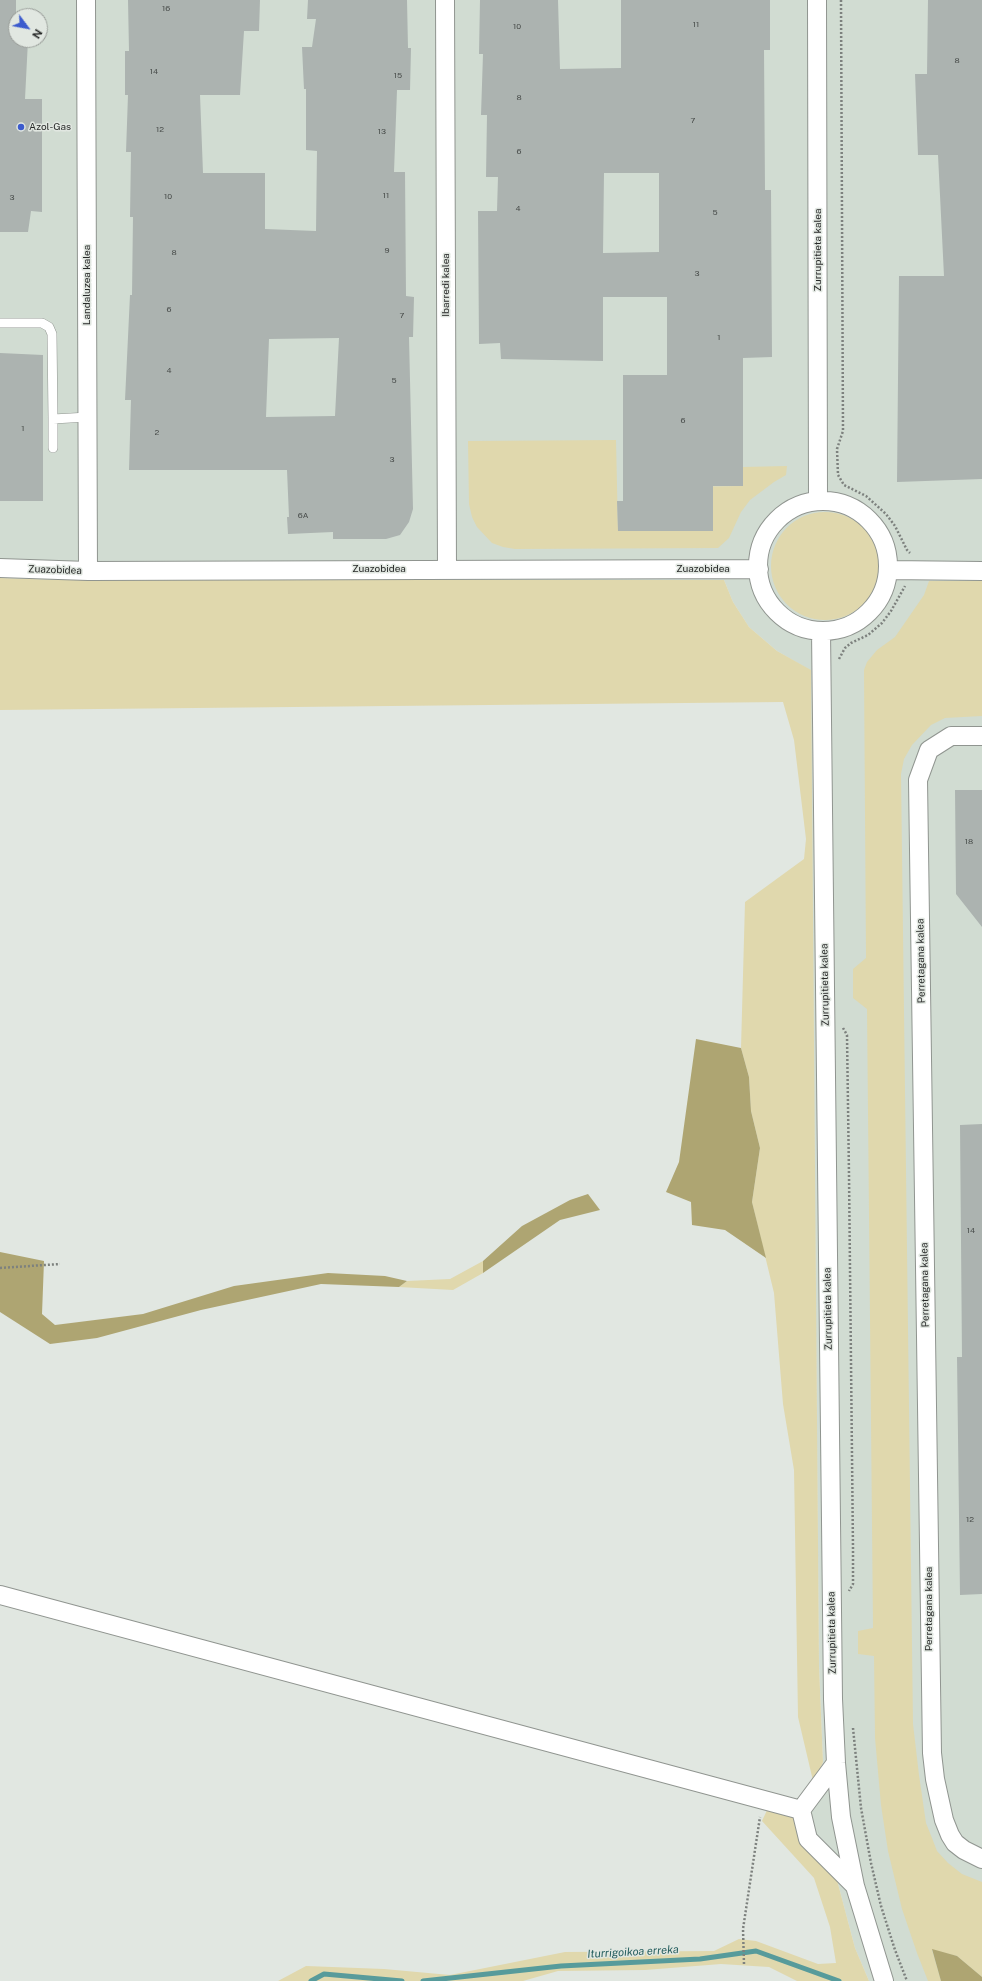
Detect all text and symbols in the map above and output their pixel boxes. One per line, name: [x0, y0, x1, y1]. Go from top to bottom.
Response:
house number: 16: [162, 4, 170, 14]
north arrow: [8, 8, 48, 48]
house number: 11: [693, 20, 699, 30]
house number: 10: [513, 22, 521, 32]
text: N: [30, 27, 45, 41]
house number: 8: [954, 56, 960, 66]
house number: 14: [150, 67, 158, 77]
house number: 15: [394, 71, 402, 81]
house number: 8: [516, 93, 522, 103]
house number: 7: [691, 116, 695, 126]
place label: Azol-Gas: [29, 121, 71, 133]
marker: Azol-Gas: [16, 122, 26, 132]
house number: 12: [156, 125, 164, 135]
house number: 13: [378, 127, 386, 137]
house number: 6: [517, 147, 521, 157]
house number: 11: [383, 191, 389, 201]
house number: 10: [164, 192, 172, 202]
house number: 3: [9, 193, 15, 203]
house number: 4: [515, 204, 521, 214]
house number: 5: [712, 208, 718, 218]
street label: Zurrupitieta kalea: [812, 209, 824, 291]
street label: Landaluzea kalea: [81, 245, 93, 325]
house number: 9: [385, 246, 389, 256]
house number: 8: [171, 248, 177, 258]
street label: Ibarredi kalea: [440, 253, 452, 317]
house number: 3: [694, 269, 700, 279]
house number: 6: [167, 305, 171, 315]
house number: 7: [400, 311, 404, 321]
house number: 1: [717, 333, 721, 343]
house number: 4: [166, 366, 172, 376]
house number: 5: [391, 376, 397, 386]
house number: 6: [681, 416, 685, 426]
house number: 1: [21, 424, 25, 434]
house number: 2: [155, 428, 159, 438]
house number: 3: [389, 455, 395, 465]
house number: 6A: [298, 511, 308, 521]
street label: Zuazobidea: [28, 563, 82, 577]
street label: Zuazobidea: [352, 563, 406, 575]
street label: Zuazobidea: [676, 563, 730, 575]
house number: 18: [965, 837, 973, 847]
street label: Perretagana kalea: [914, 919, 928, 1003]
street label: Zurrupitieta kalea: [818, 943, 832, 1027]
house number: 14: [967, 1226, 975, 1236]
street label: Perretagana kalea: [918, 1243, 932, 1327]
street label: Zurrupitieta kalea: [821, 1267, 835, 1351]
house number: 12: [966, 1515, 974, 1525]
street label: Perretagana kalea: [923, 1567, 935, 1651]
street label: Zurrupitieta kalea: [825, 1591, 839, 1675]
water label: Iturrigoikoa erreka: [587, 1943, 679, 1961]

